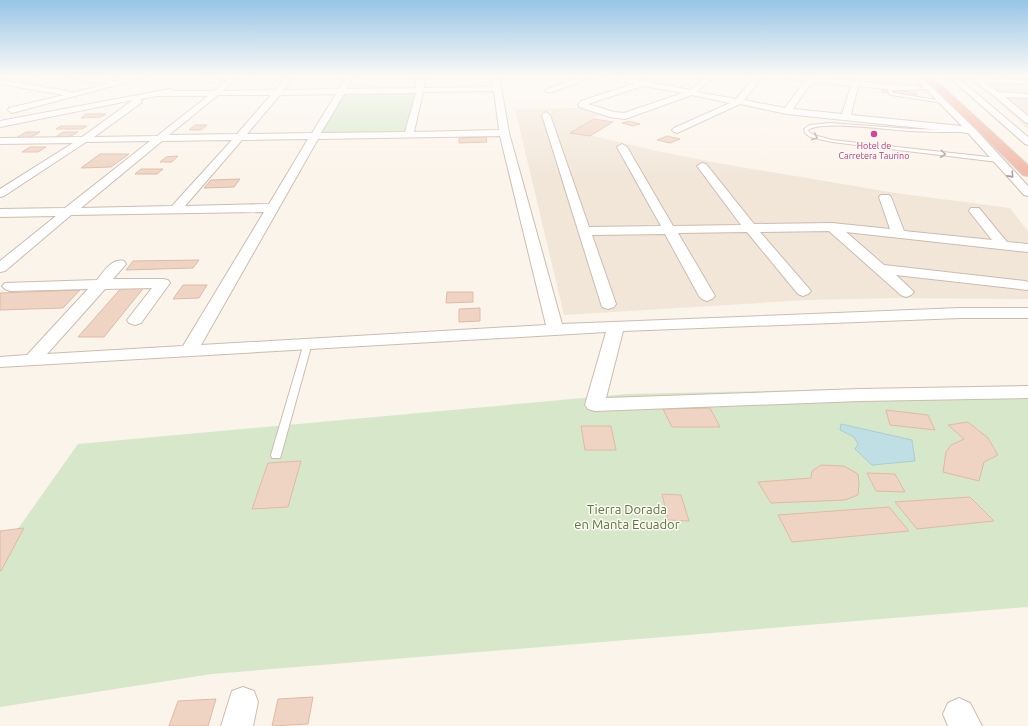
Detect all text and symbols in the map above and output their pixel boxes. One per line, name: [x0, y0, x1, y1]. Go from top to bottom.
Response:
marker: Hotel de Carretera Taurino: [869, 129, 879, 139]
one-way arrow: [811, 132, 818, 140]
place label: Hotel de Carretera Taurino: [839, 141, 909, 161]
one-way arrow: [940, 149, 946, 158]
one-way arrow: [1006, 170, 1013, 177]
park label: Tierra Dorada en Manta Ecuador: [574, 502, 680, 531]

